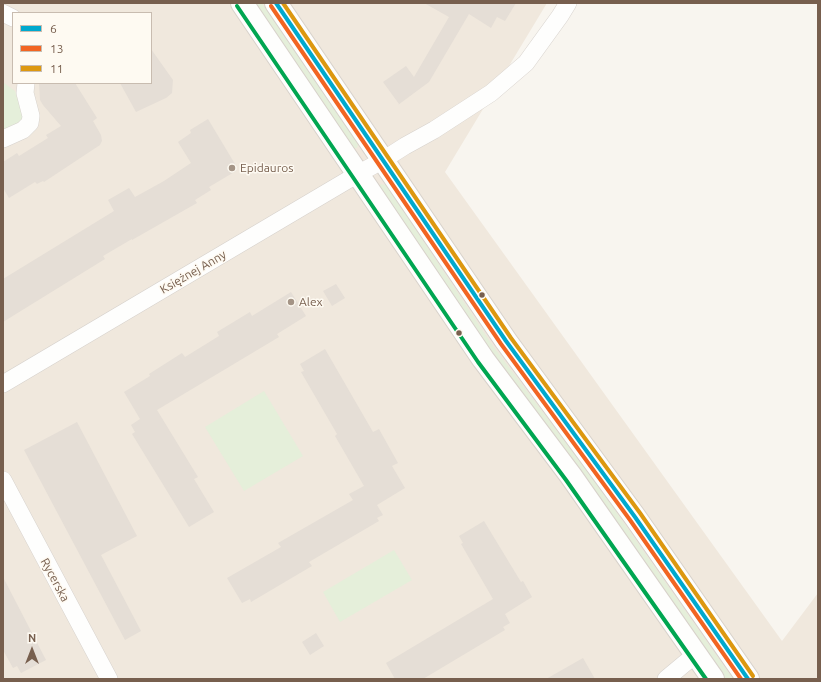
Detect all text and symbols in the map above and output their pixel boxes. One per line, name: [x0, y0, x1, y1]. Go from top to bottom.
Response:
legend: [12, 12, 152, 84]
text: 6: [50, 22, 57, 35]
text: 13: [50, 42, 64, 55]
text: 11: [50, 62, 64, 75]
place label: Epidauros: [240, 161, 293, 175]
marker: Epidauros: [227, 163, 237, 173]
street label: Księżnej Anny: [157, 247, 229, 297]
unlabelled marker: [477, 290, 487, 300]
place label: Alex: [299, 295, 323, 309]
marker: Alex: [286, 297, 296, 307]
unlabelled marker: [454, 328, 464, 338]
street label: Rycerska: [38, 556, 72, 604]
north arrow: [12, 630, 52, 670]
text: N: [28, 632, 36, 644]

